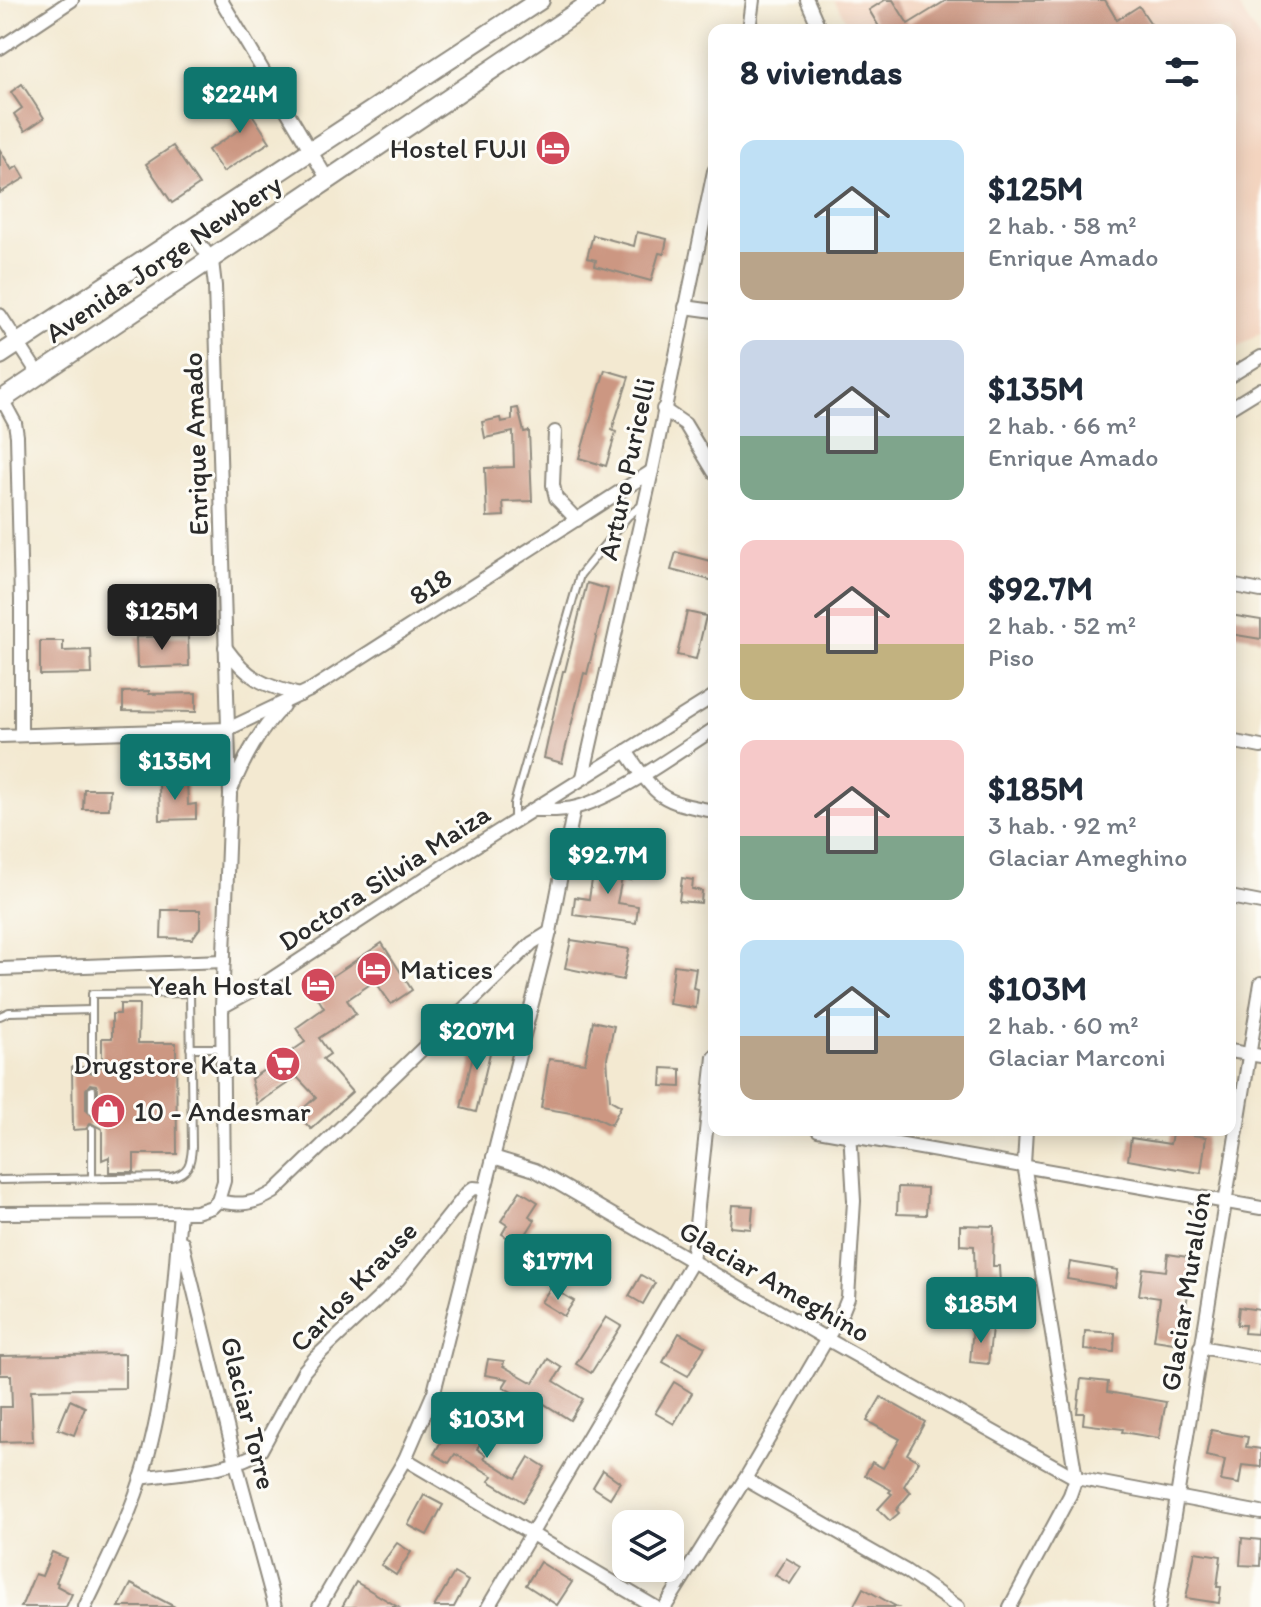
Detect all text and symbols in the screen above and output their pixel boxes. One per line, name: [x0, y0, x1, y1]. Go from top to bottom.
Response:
icon: filters: [1160, 50, 1204, 94]
text: 8 viviendas: [740, 52, 902, 93]
pin: $224M: [184, 67, 296, 135]
text: $224M: [202, 77, 278, 109]
hotel icon: Hostel FUJI: [534, 129, 572, 167]
place label: Hostel FUJI: [390, 131, 527, 165]
street label: Avenida Jorge Newbery: [38, 166, 288, 350]
text: $125M: [988, 168, 1083, 209]
icon: home: [804, 172, 900, 268]
text: 2 hab. · 58 m²: [988, 209, 1137, 241]
text: Enrique Amado: [988, 241, 1158, 273]
street label: Enrique Amado: [175, 352, 215, 536]
text: $135M: [988, 368, 1084, 409]
icon: home: [804, 372, 900, 468]
street label: Arturo Puricelli: [590, 375, 662, 563]
text: 2 hab. · 66 m²: [988, 409, 1136, 441]
text: Enrique Amado: [988, 441, 1158, 473]
street label: 818: [402, 560, 458, 612]
text: $92.7M: [988, 568, 1093, 609]
icon: home: [804, 572, 900, 668]
pin: $125M: [106, 584, 218, 652]
text: $125M: [125, 594, 199, 626]
text: 2 hab. · 52 m²: [988, 609, 1136, 641]
text: Piso: [988, 641, 1034, 673]
pin: $135M: [119, 734, 231, 802]
text: $135M: [138, 744, 212, 776]
text: $185M: [988, 768, 1084, 809]
icon: home: [804, 772, 900, 868]
street label: Doctora Silvia Maiza: [272, 796, 497, 958]
text: 3 hab. · 92 m²: [988, 809, 1137, 841]
pin: $92.7M: [543, 828, 673, 896]
text: $92.7M: [568, 838, 648, 870]
text: Glaciar Ameghino: [988, 841, 1188, 873]
hotel icon: Matices: [355, 950, 393, 988]
place label: Matices: [400, 952, 493, 986]
hotel icon: Yeah Hostal: [299, 966, 337, 1004]
place label: Yeah Hostal: [148, 968, 292, 1002]
text: $103M: [988, 968, 1087, 1009]
icon: home: [804, 972, 900, 1068]
pin: $207M: [421, 1004, 533, 1072]
text: 2 hab. · 60 m²: [988, 1009, 1139, 1041]
text: $207M: [439, 1014, 515, 1046]
text: Glaciar Marconi: [988, 1041, 1166, 1073]
supermarket icon: Drugstore Kata: [264, 1045, 302, 1083]
place label: Drugstore Kata: [73, 1047, 257, 1081]
shop icon: 10 - Andesmar: [89, 1092, 127, 1130]
place label: 10 - Andesmar: [134, 1094, 311, 1128]
street label: Glaciar Murallón: [1152, 1188, 1218, 1393]
street label: Carlos Krause: [282, 1213, 424, 1359]
street label: Glaciar Ameghino: [673, 1213, 877, 1349]
pin: $177M: [502, 1234, 614, 1302]
text: $177M: [522, 1244, 594, 1276]
pin: $185M: [925, 1277, 1037, 1345]
text: $185M: [944, 1287, 1018, 1319]
street label: Glaciar Torre: [214, 1333, 284, 1493]
pin: $103M: [431, 1392, 543, 1460]
text: $103M: [449, 1402, 525, 1434]
map controls: [612, 1510, 684, 1582]
button: layers: [612, 1510, 684, 1582]

